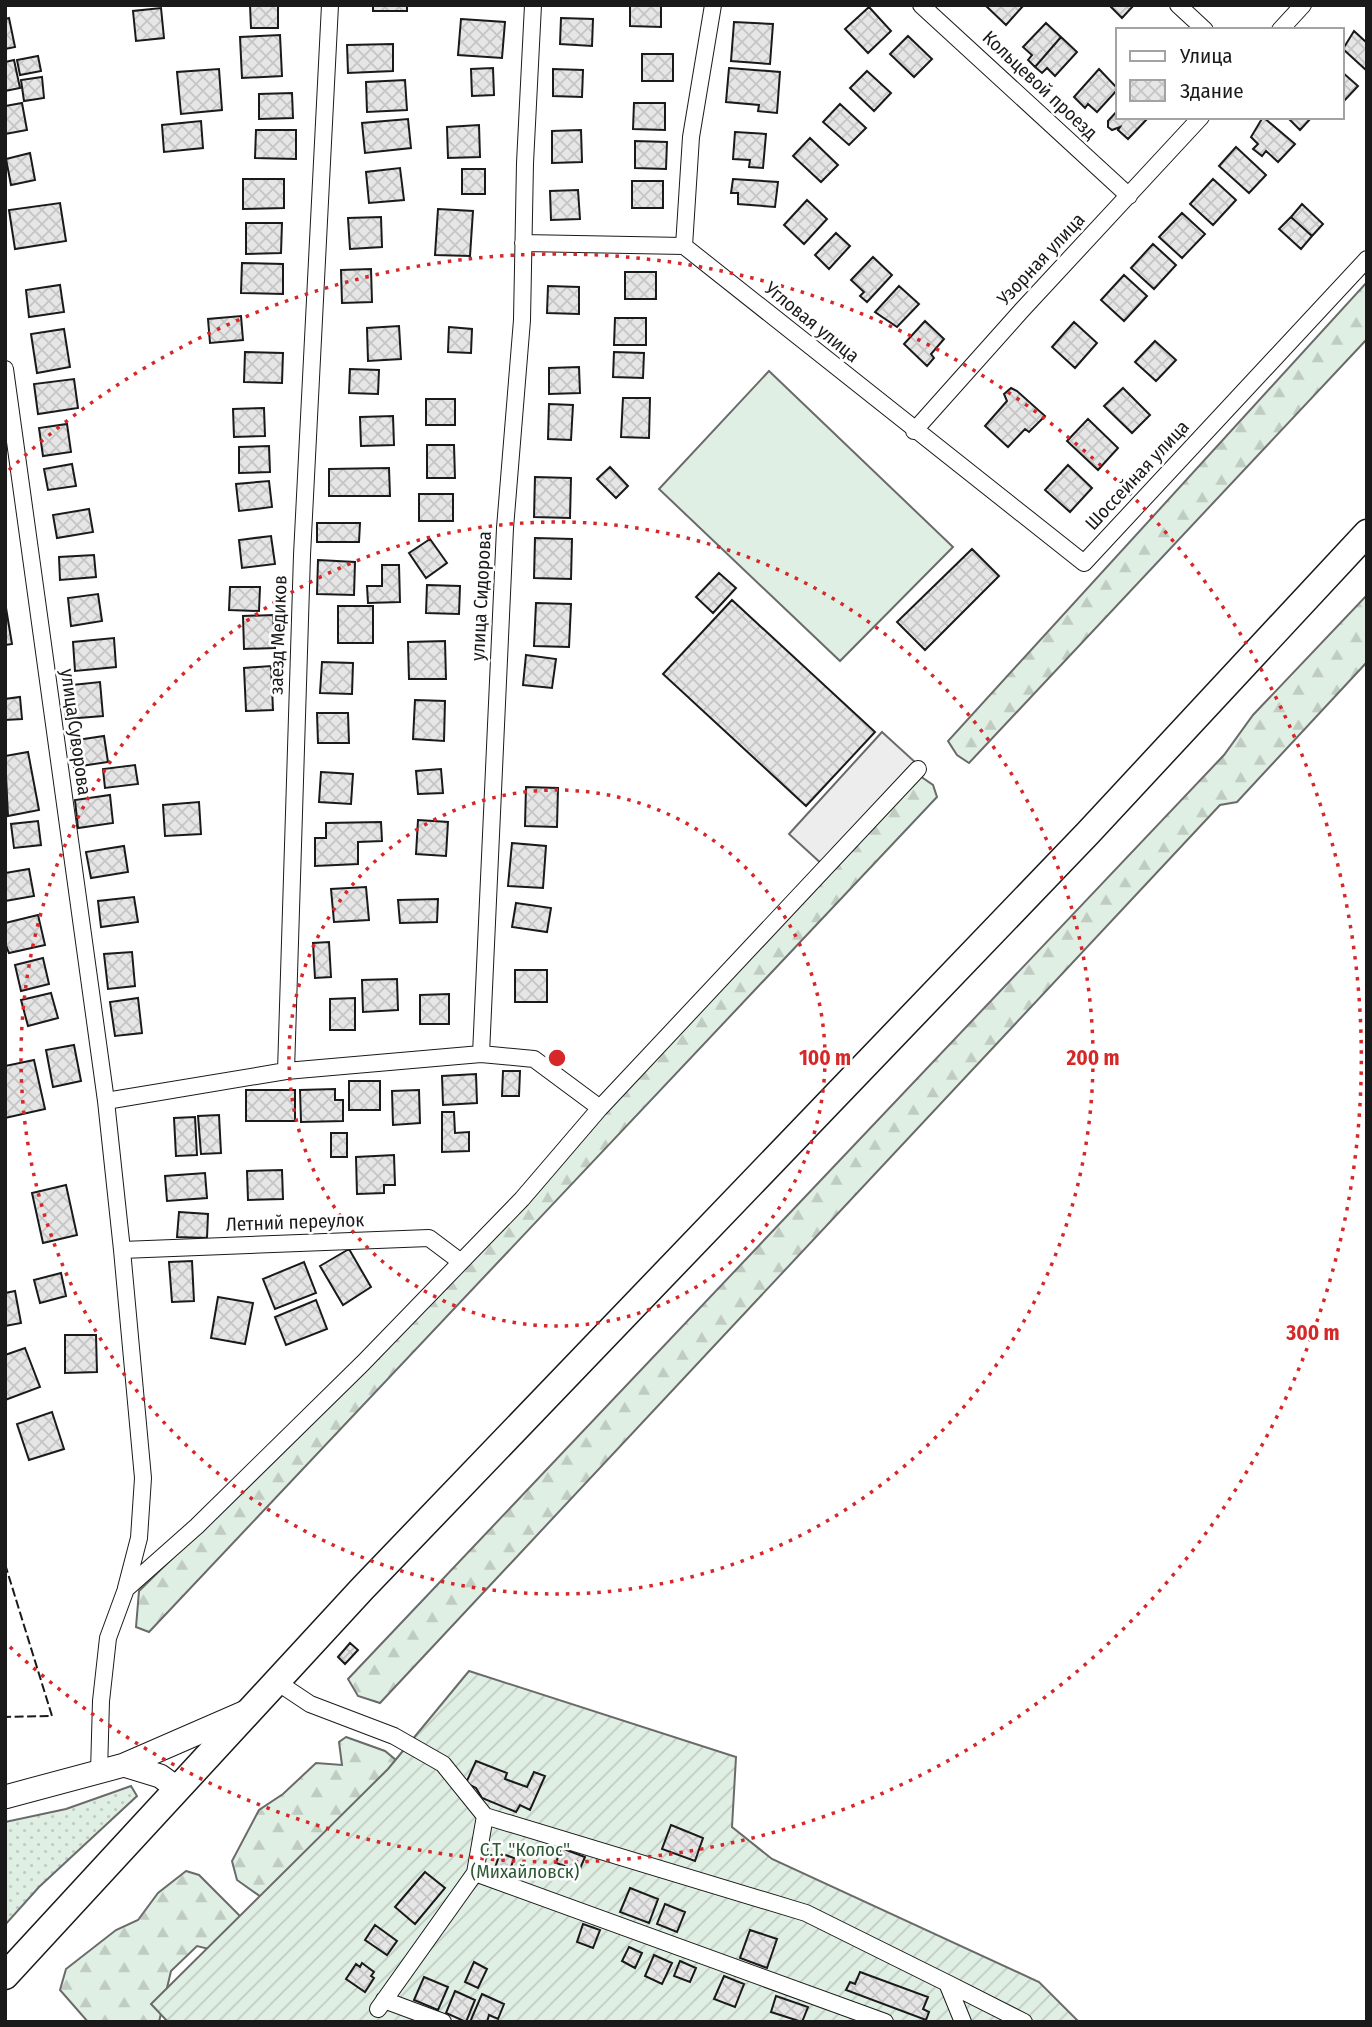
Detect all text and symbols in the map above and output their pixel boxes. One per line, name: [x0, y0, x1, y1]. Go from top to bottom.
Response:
street label: Кольцевой проезд: [978, 26, 1102, 144]
legend: [1116, 28, 1344, 119]
text: Улица: [1179, 43, 1233, 69]
text: Здание: [1180, 78, 1244, 104]
street label: Узорная улица: [992, 208, 1090, 311]
street label: Угловая улица: [759, 276, 864, 367]
street label: Шоссейная улица: [1080, 415, 1194, 535]
street label: улица Сидорова: [466, 531, 496, 661]
street label: заезд Медиков: [264, 575, 292, 695]
street label: улица Суворова: [56, 667, 96, 797]
text: 100 m: [799, 1045, 851, 1071]
text: 200 m: [1065, 1045, 1120, 1071]
centre of rings: [545, 1046, 569, 1070]
street label: Летний переулок: [225, 1208, 365, 1236]
text: 300 m: [1285, 1320, 1340, 1346]
park label: С.Т. "Колос" (Михайловск): [471, 1838, 579, 1883]

